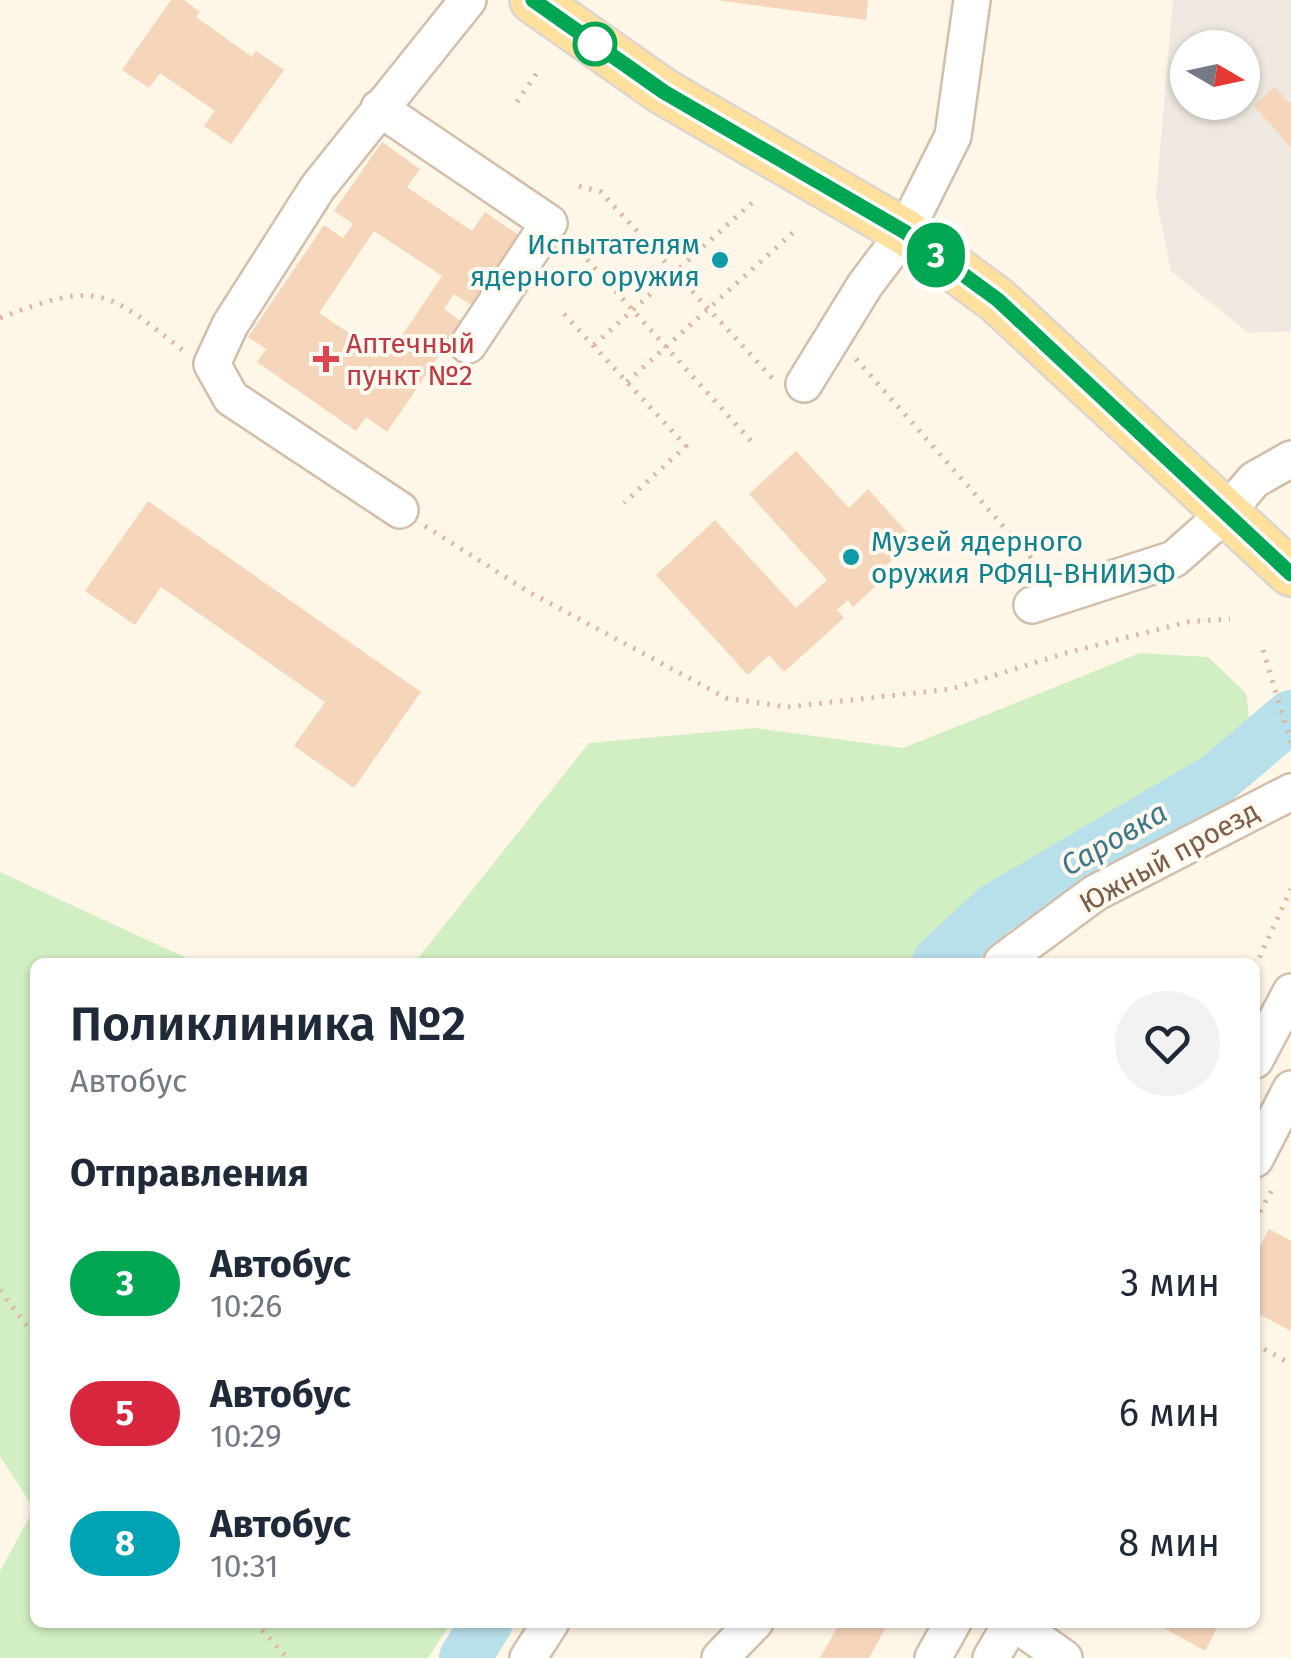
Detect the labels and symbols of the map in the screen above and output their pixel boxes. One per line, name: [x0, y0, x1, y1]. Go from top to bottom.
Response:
unlabelled marker: [574, 23, 616, 65]
north arrow: [1170, 30, 1260, 120]
line badge: 3: [904, 222, 968, 288]
place label: Испытателям ядерного оружия: [470, 228, 700, 293]
marker: Испытателям ядерного оружия: [709, 249, 731, 271]
place label: Аптечный пункт №2: [346, 327, 475, 392]
marker: Аптечный пункт №2: [315, 348, 337, 370]
place label: Музей ядерного оружия РФЯЦ-ВНИИЭФ: [871, 525, 1175, 590]
marker: Музей ядерного оружия РФЯЦ-ВНИИЭФ: [840, 546, 862, 568]
water label: Саровка: [1054, 794, 1174, 884]
street label: Южный проезд: [1074, 794, 1264, 920]

